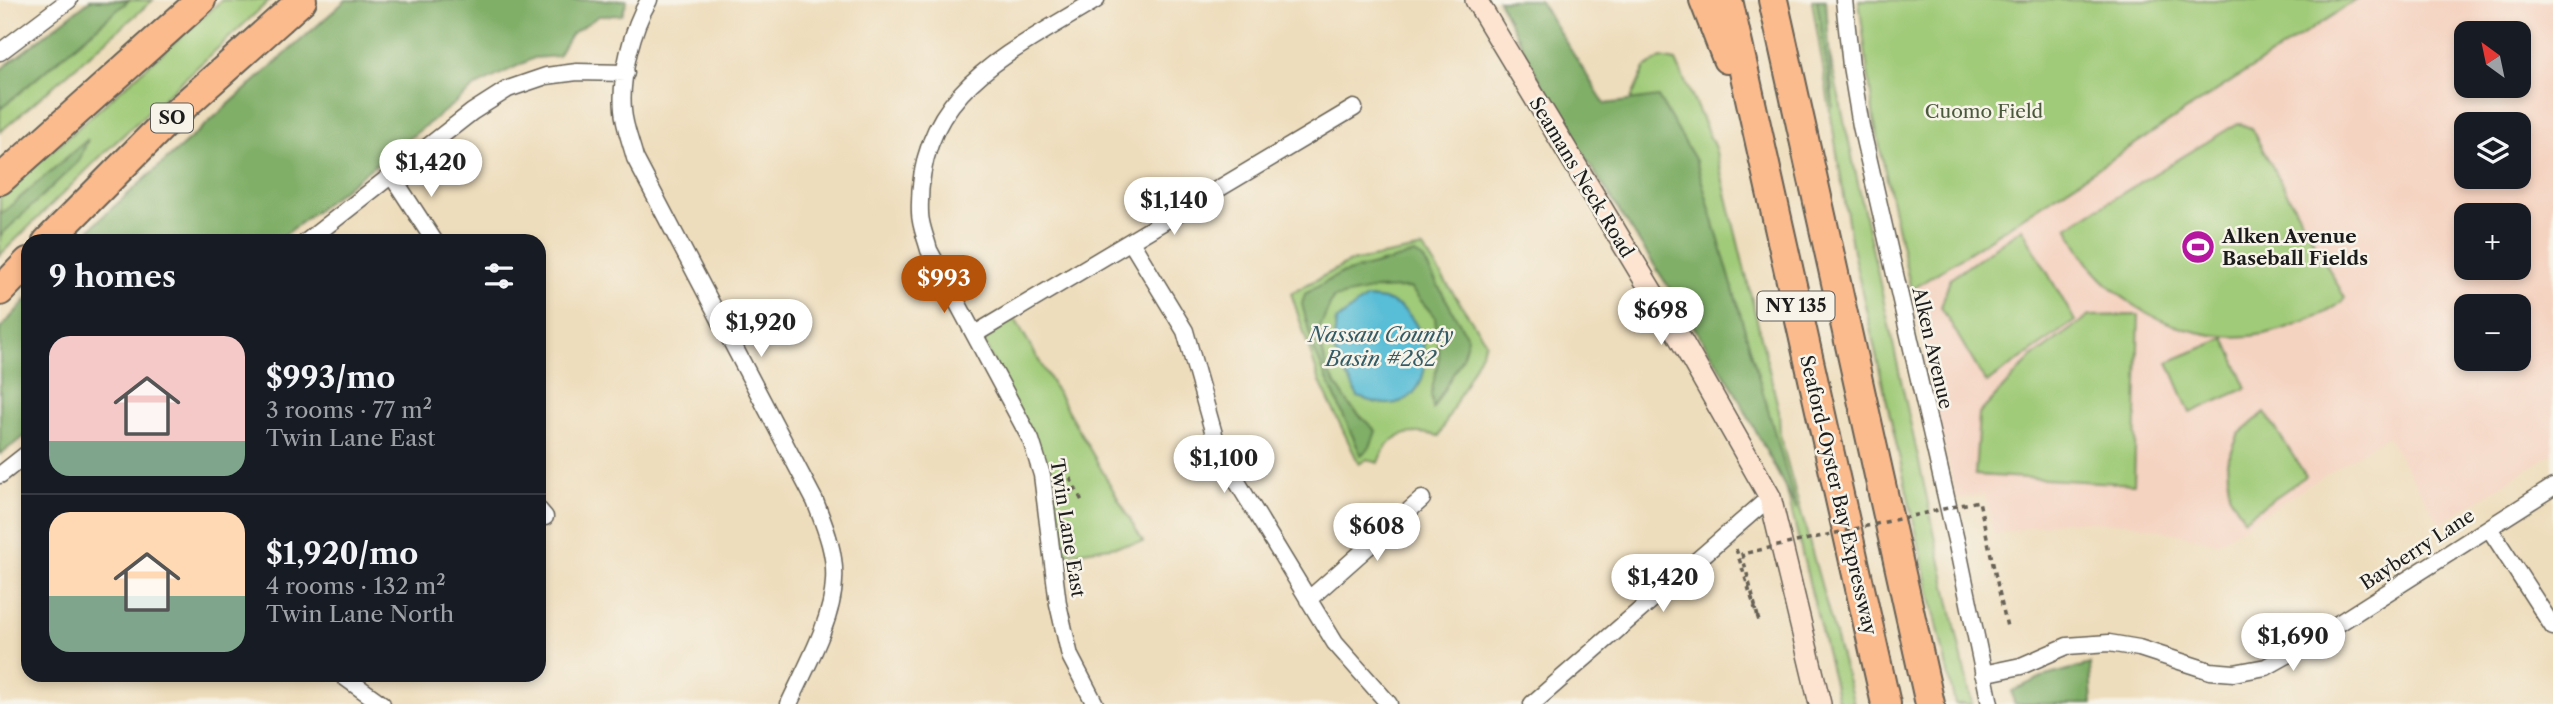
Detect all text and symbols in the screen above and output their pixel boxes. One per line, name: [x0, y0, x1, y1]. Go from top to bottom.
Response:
north arrow: [2454, 21, 2530, 98]
map controls: [2454, 21, 2531, 371]
street label: Seamans Neck Road: [1524, 93, 1639, 262]
park label: Cuomo Field: [1925, 100, 2044, 123]
road number: SO: [151, 104, 193, 132]
button: layers: [2454, 112, 2531, 189]
pin: $1,420: [374, 140, 488, 199]
text: $1,420: [395, 148, 467, 176]
pin: $1,140: [1117, 177, 1231, 237]
text: $1,140: [1140, 186, 1208, 214]
button: +: [2454, 203, 2531, 280]
place label: Alken Avenue Baseball Fields: [2221, 225, 2368, 270]
sports icon: Alken Avenue Baseball Fields: [2179, 228, 2217, 266]
pin: $993: [903, 256, 985, 315]
icon: filters: [480, 257, 518, 295]
text: 9 homes: [49, 258, 176, 295]
text: $993: [917, 264, 971, 292]
street label: Alken Avenue: [1907, 284, 1958, 411]
pin: $698: [1620, 288, 1702, 347]
road number: NY 135: [1758, 292, 1834, 320]
button: −: [2454, 294, 2531, 371]
text: $698: [1634, 296, 1688, 324]
pin: $1,920: [704, 300, 818, 359]
text: $1,920: [726, 308, 796, 336]
water label: Nassau County Basin #282: [1306, 322, 1454, 371]
street label: Seaford-Oyster Bay Expressway: [1795, 353, 1882, 638]
text: $993/mo: [266, 359, 395, 396]
icon: home: [105, 364, 189, 448]
text: 3 rooms · 77 m²: [266, 396, 432, 424]
text: Twin Lane East: [266, 424, 435, 452]
pin: $1,100: [1167, 435, 1281, 495]
text: $1,100: [1190, 444, 1258, 472]
street label: Twin Lane East: [1045, 457, 1090, 599]
pin: $608: [1336, 504, 1418, 563]
street label: Bayberry Lane: [2356, 504, 2479, 595]
text: $608: [1349, 512, 1405, 540]
text: $1,920/mo: [266, 535, 418, 572]
icon: home: [105, 540, 189, 624]
pin: $1,420: [1606, 554, 1720, 614]
text: $1,420: [1627, 563, 1699, 591]
text: 4 rooms · 132 m²: [266, 572, 446, 600]
text: Twin Lane North: [266, 600, 454, 628]
pin: $1,690: [2236, 614, 2350, 673]
text: $1,690: [2257, 622, 2329, 650]

